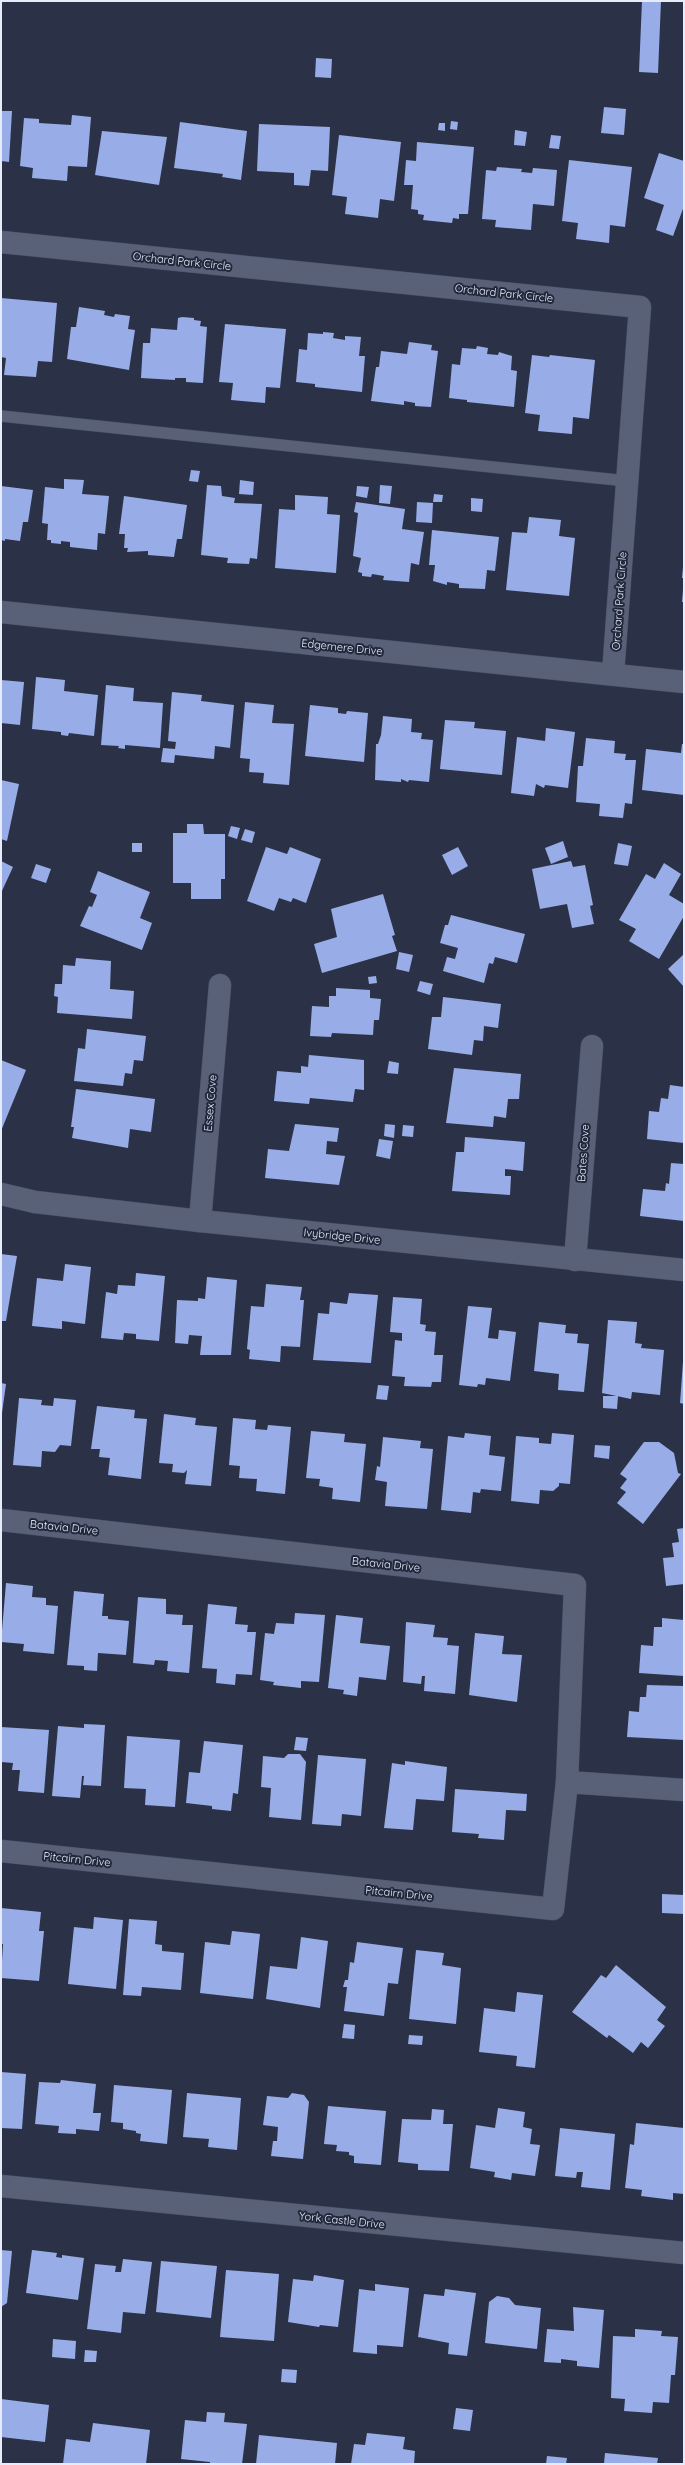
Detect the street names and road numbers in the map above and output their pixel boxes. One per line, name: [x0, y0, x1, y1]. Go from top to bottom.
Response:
street label: Orchard Park Circle: [132, 249, 232, 273]
street label: Orchard Park Circle: [454, 281, 554, 305]
street label: Orchard Park Circle: [609, 551, 629, 651]
street label: Edgemere Drive: [301, 636, 383, 658]
street label: Essex Cove: [201, 1074, 219, 1132]
street label: Bates Cove: [574, 1124, 592, 1182]
street label: Ivybridge Drive: [303, 1225, 381, 1247]
street label: Batavia Drive: [29, 1516, 99, 1538]
street label: Batavia Drive: [351, 1553, 421, 1575]
street label: Pitcairn Drive: [43, 1849, 111, 1869]
street label: Pitcairn Drive: [365, 1883, 433, 1903]
street label: York Castle Drive: [298, 2209, 386, 2231]

